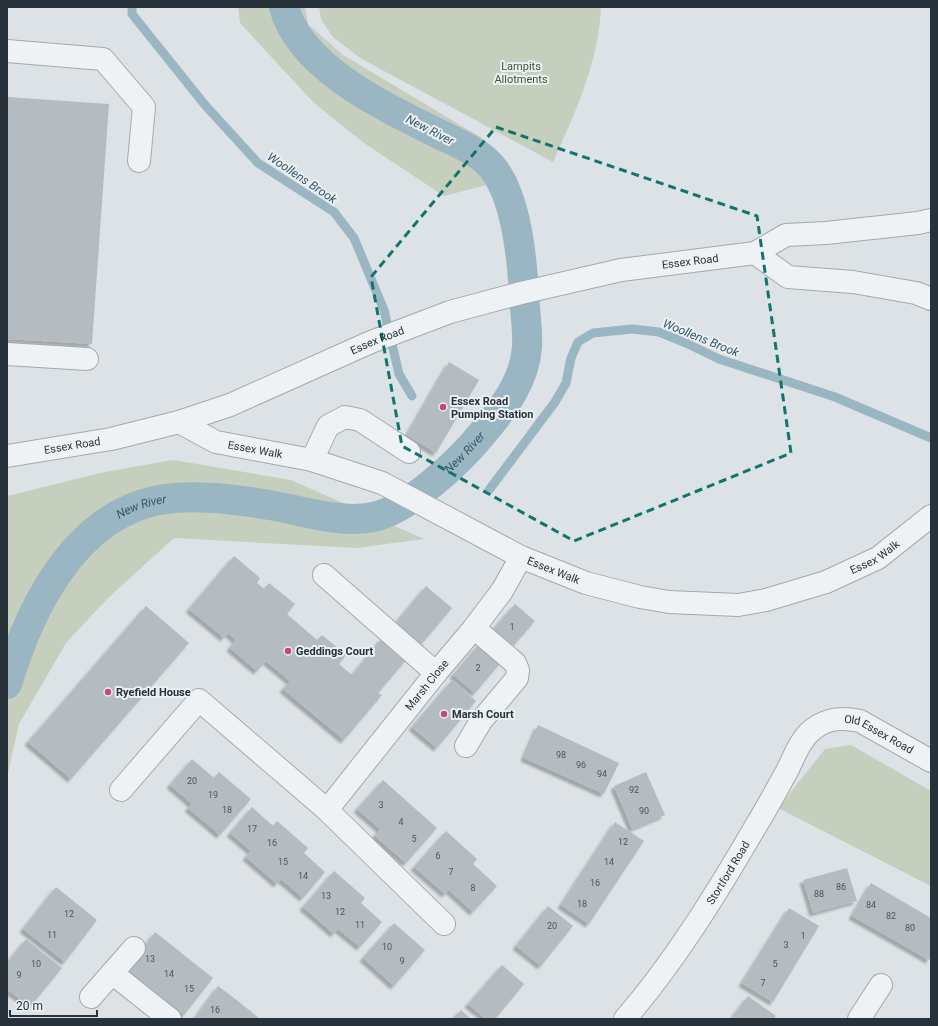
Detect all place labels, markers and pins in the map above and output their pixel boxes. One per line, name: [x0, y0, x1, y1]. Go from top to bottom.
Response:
place label: Essex Road Pumping Station: [451, 395, 533, 421]
marker: Essex Road Pumping Station: [438, 402, 448, 412]
place label: Geddings Court: [296, 645, 373, 658]
marker: Geddings Court: [283, 646, 293, 656]
place label: Ryefield House: [116, 686, 191, 699]
marker: Ryefield House: [103, 687, 113, 697]
place label: Marsh Court: [452, 708, 514, 721]
marker: Marsh Court: [439, 709, 449, 719]

